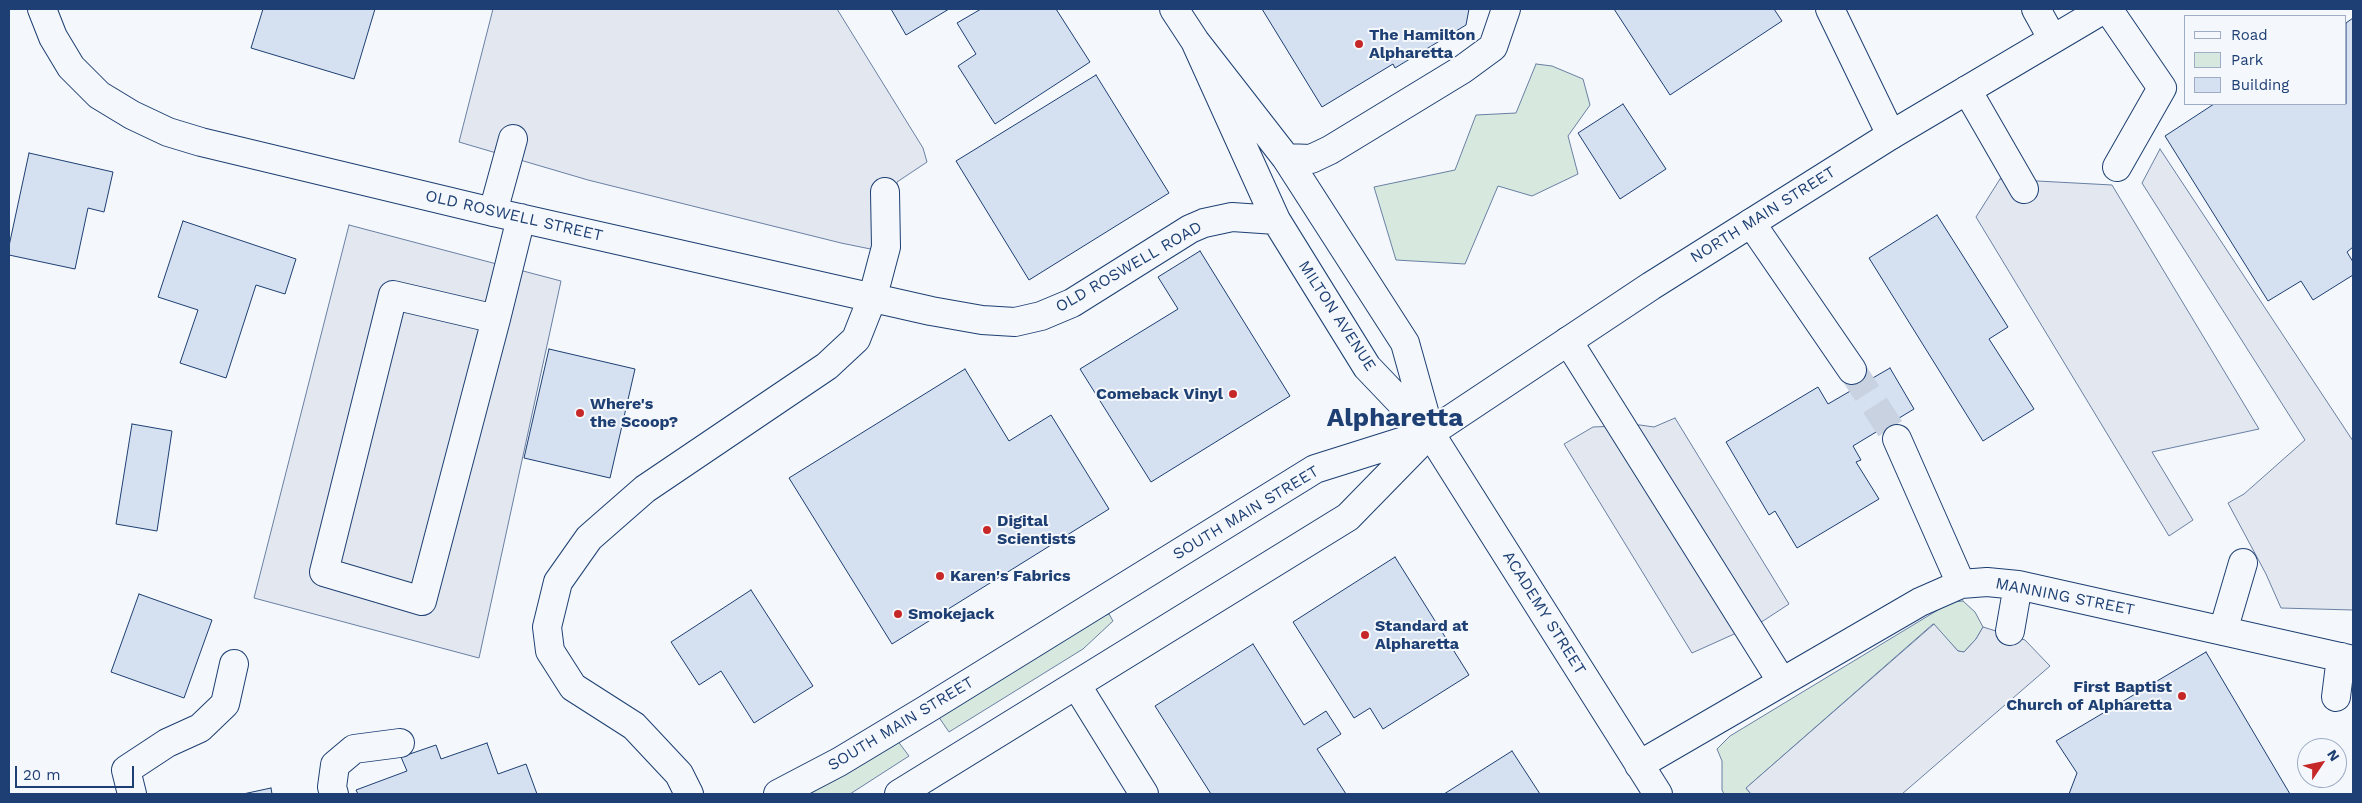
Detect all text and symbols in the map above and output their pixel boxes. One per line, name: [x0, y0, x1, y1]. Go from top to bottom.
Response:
legend: [2184, 15, 2347, 105]
place label: The Hamilton Alpharetta: [1369, 25, 1475, 63]
text: Road: [2231, 26, 2268, 44]
marker: The Hamilton Alpharetta: [1353, 38, 1365, 50]
text: Park: [2231, 51, 2263, 69]
text: Building: [2231, 76, 2289, 94]
street label: NORTH MAIN STREET: [1687, 163, 1839, 267]
street label: OLD ROSWELL STREET: [423, 186, 605, 246]
street label: OLD ROSWELL ROAD: [1052, 217, 1206, 317]
street label: MILTON AVENUE: [1294, 257, 1380, 375]
place label: Comeback Vinyl: [1096, 384, 1223, 404]
marker: Comeback Vinyl: [1227, 388, 1239, 400]
place label: Where's the Scoop?: [590, 394, 678, 432]
district label: Alpharetta: [1327, 402, 1463, 434]
marker: Where's the Scoop?: [574, 407, 586, 419]
street label: SOUTH MAIN STREET: [1170, 462, 1322, 564]
place label: Digital Scientists: [997, 511, 1076, 549]
marker: Digital Scientists: [981, 524, 993, 536]
street label: ACADEMY STREET: [1498, 548, 1590, 678]
place label: Karen's Fabrics: [950, 566, 1071, 586]
marker: Karen's Fabrics: [934, 570, 946, 582]
street label: MANNING STREET: [1994, 574, 2136, 620]
place label: Smokejack: [908, 604, 995, 624]
marker: Smokejack: [892, 608, 904, 620]
place label: Standard at Alpharetta: [1375, 616, 1468, 654]
marker: Standard at Alpharetta: [1359, 629, 1371, 641]
street label: SOUTH MAIN STREET: [825, 673, 977, 775]
place label: First Baptist Church of Alpharetta: [2006, 677, 2172, 715]
marker: First Baptist Church of Alpharetta: [2176, 690, 2188, 702]
north arrow: [2297, 738, 2347, 788]
text: N: [2324, 746, 2343, 764]
scale bar: [18, 756, 136, 788]
text: 20 m: [23, 766, 61, 784]

